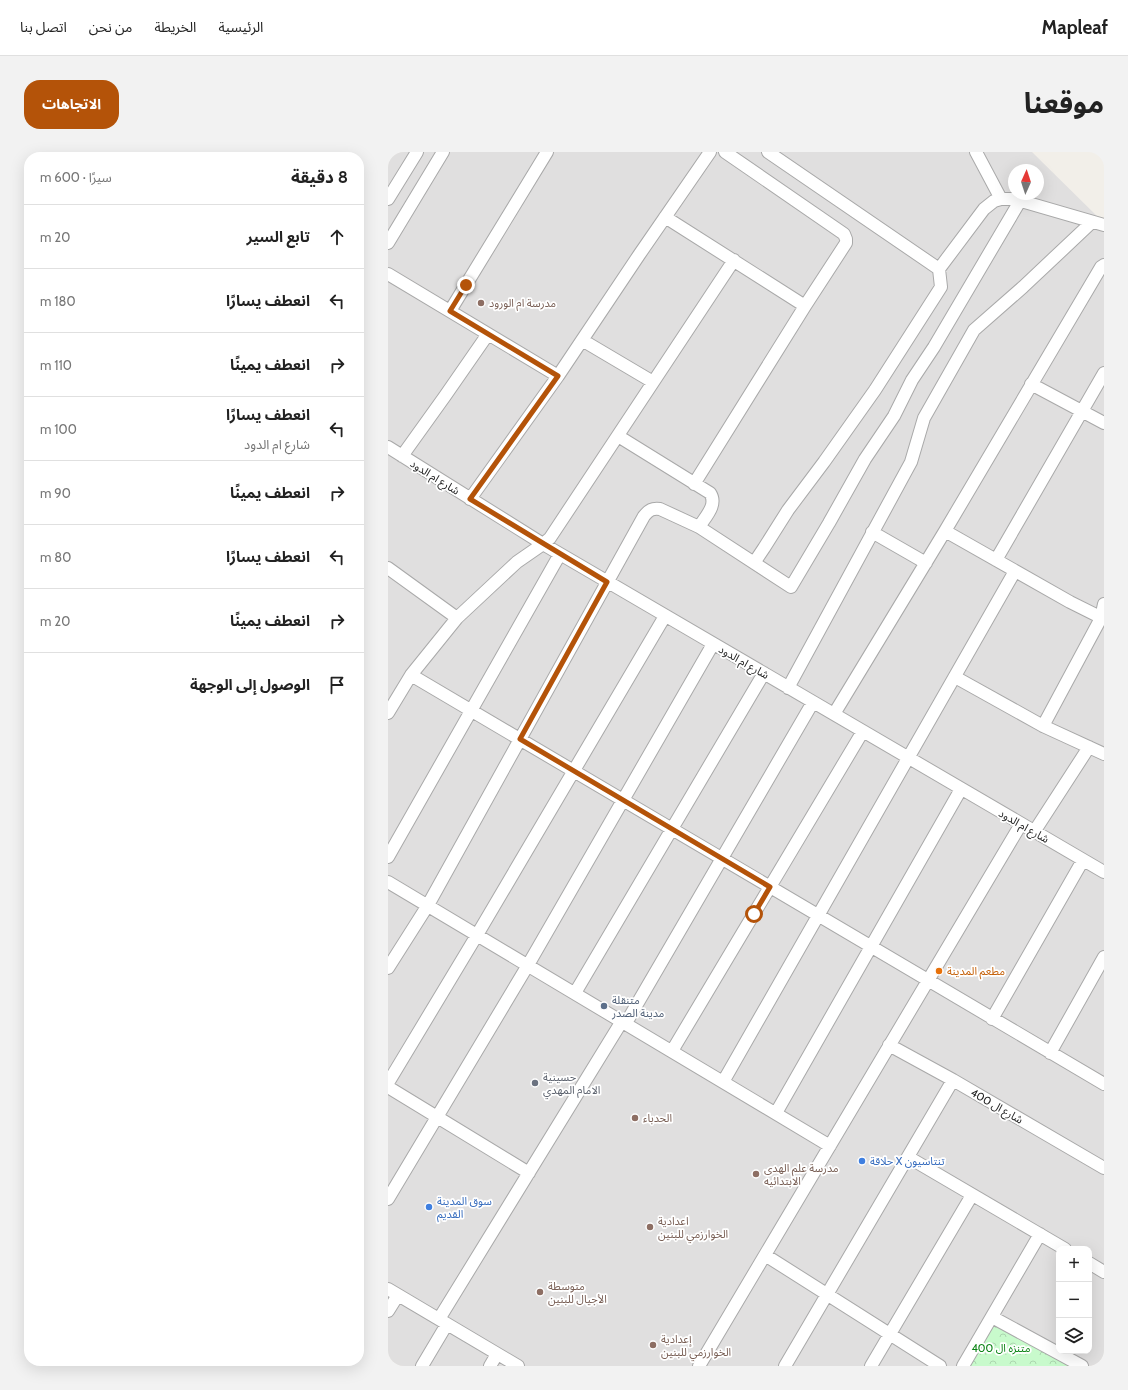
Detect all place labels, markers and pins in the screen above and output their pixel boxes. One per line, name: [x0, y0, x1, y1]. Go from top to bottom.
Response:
place label: مدرسة ام الورود: [489, 296, 556, 311]
marker: مدرسة ام الورود: [476, 298, 486, 308]
place label: مطعم المدينة: [947, 964, 1005, 980]
marker: مطعم المدينة: [934, 966, 944, 976]
place label: متنقلة مدينة الصدر: [611, 993, 665, 1020]
marker: متنقلة مدينة الصدر: [599, 1001, 609, 1011]
place label: حسينية الامام المهدي: [543, 1070, 600, 1100]
marker: حسينية الامام المهدي: [530, 1078, 540, 1088]
place label: الحدباء: [643, 1111, 672, 1125]
marker: الحدباء: [630, 1113, 640, 1123]
place label: حلاقة X تنتاسيون: [870, 1154, 945, 1168]
marker: حلاقة X تنتاسيون: [857, 1156, 867, 1166]
place label: مدرسة علم الهدى الابتدائيه: [764, 1161, 839, 1188]
marker: مدرسة علم الهدى الابتدائيه: [751, 1169, 761, 1179]
place label: سوق المدينة القديم: [437, 1194, 492, 1223]
marker: سوق المدينة القديم: [424, 1202, 434, 1212]
place label: اعدادية الخوارزمي للبنين: [658, 1214, 728, 1244]
marker: اعدادية الخوارزمي للبنين: [645, 1222, 655, 1232]
place label: متوسطة الأجيال للبنين: [548, 1279, 607, 1306]
marker: متوسطة الأجيال للبنين: [535, 1287, 545, 1297]
place label: إعدادية الخوارزمي للبنين: [661, 1332, 731, 1362]
marker: إعدادية الخوارزمي للبنين: [648, 1340, 658, 1350]

